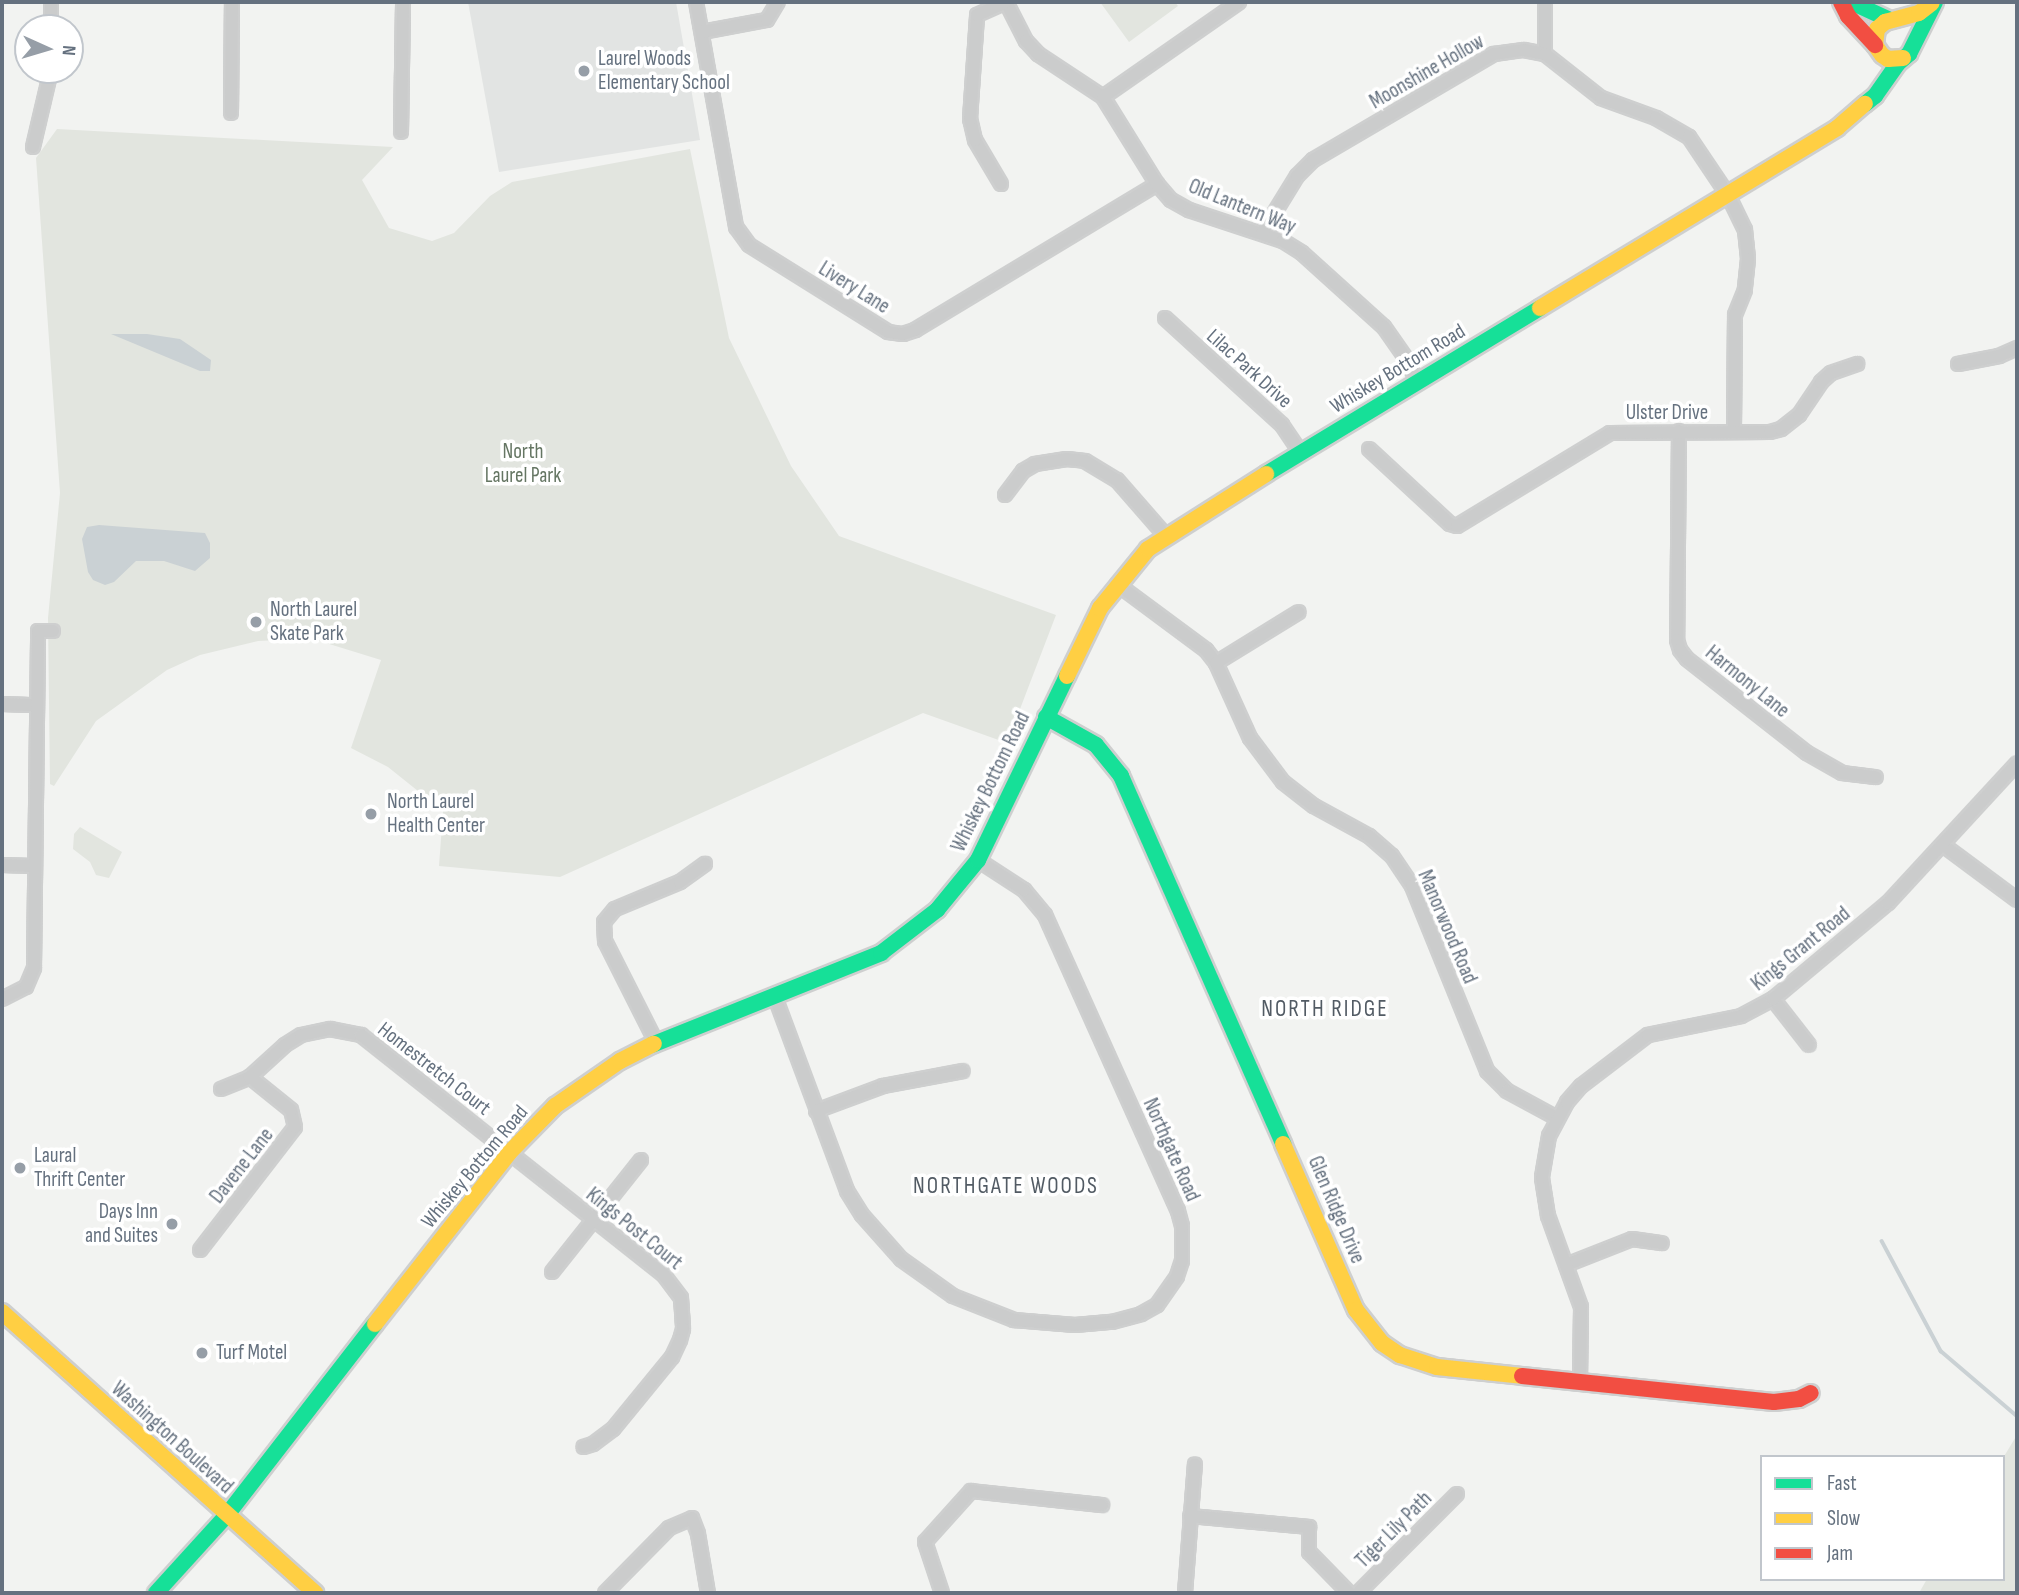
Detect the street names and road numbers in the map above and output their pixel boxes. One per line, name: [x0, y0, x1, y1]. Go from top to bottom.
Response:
street label: Moonshine Hollow: [1365, 29, 1489, 115]
street label: Old Lantern Way: [1185, 174, 1299, 240]
street label: Livery Lane: [814, 256, 894, 320]
street label: Whiskey Bottom Road: [1326, 319, 1470, 419]
street label: Lilac Park Drive: [1201, 324, 1297, 414]
street label: Ulster Drive: [1626, 400, 1708, 426]
street label: Harmony Lane: [1700, 641, 1794, 723]
street label: Whiskey Bottom Road: [946, 708, 1036, 856]
street label: Manorwood Road: [1412, 866, 1482, 988]
street label: Kings Grant Road: [1746, 901, 1856, 997]
street label: Homestretch Court: [372, 1017, 496, 1121]
street label: Northgate Road: [1137, 1094, 1205, 1206]
street label: Whiskey Bottom Road: [416, 1100, 534, 1234]
street label: Davene Lane: [205, 1123, 279, 1209]
street label: Glen Ridge Drive: [1302, 1152, 1370, 1268]
street label: Kings Post Court: [581, 1182, 687, 1276]
street label: Washington Boulevard: [106, 1377, 238, 1499]
street label: Tiger Lily Path: [1351, 1487, 1437, 1573]

